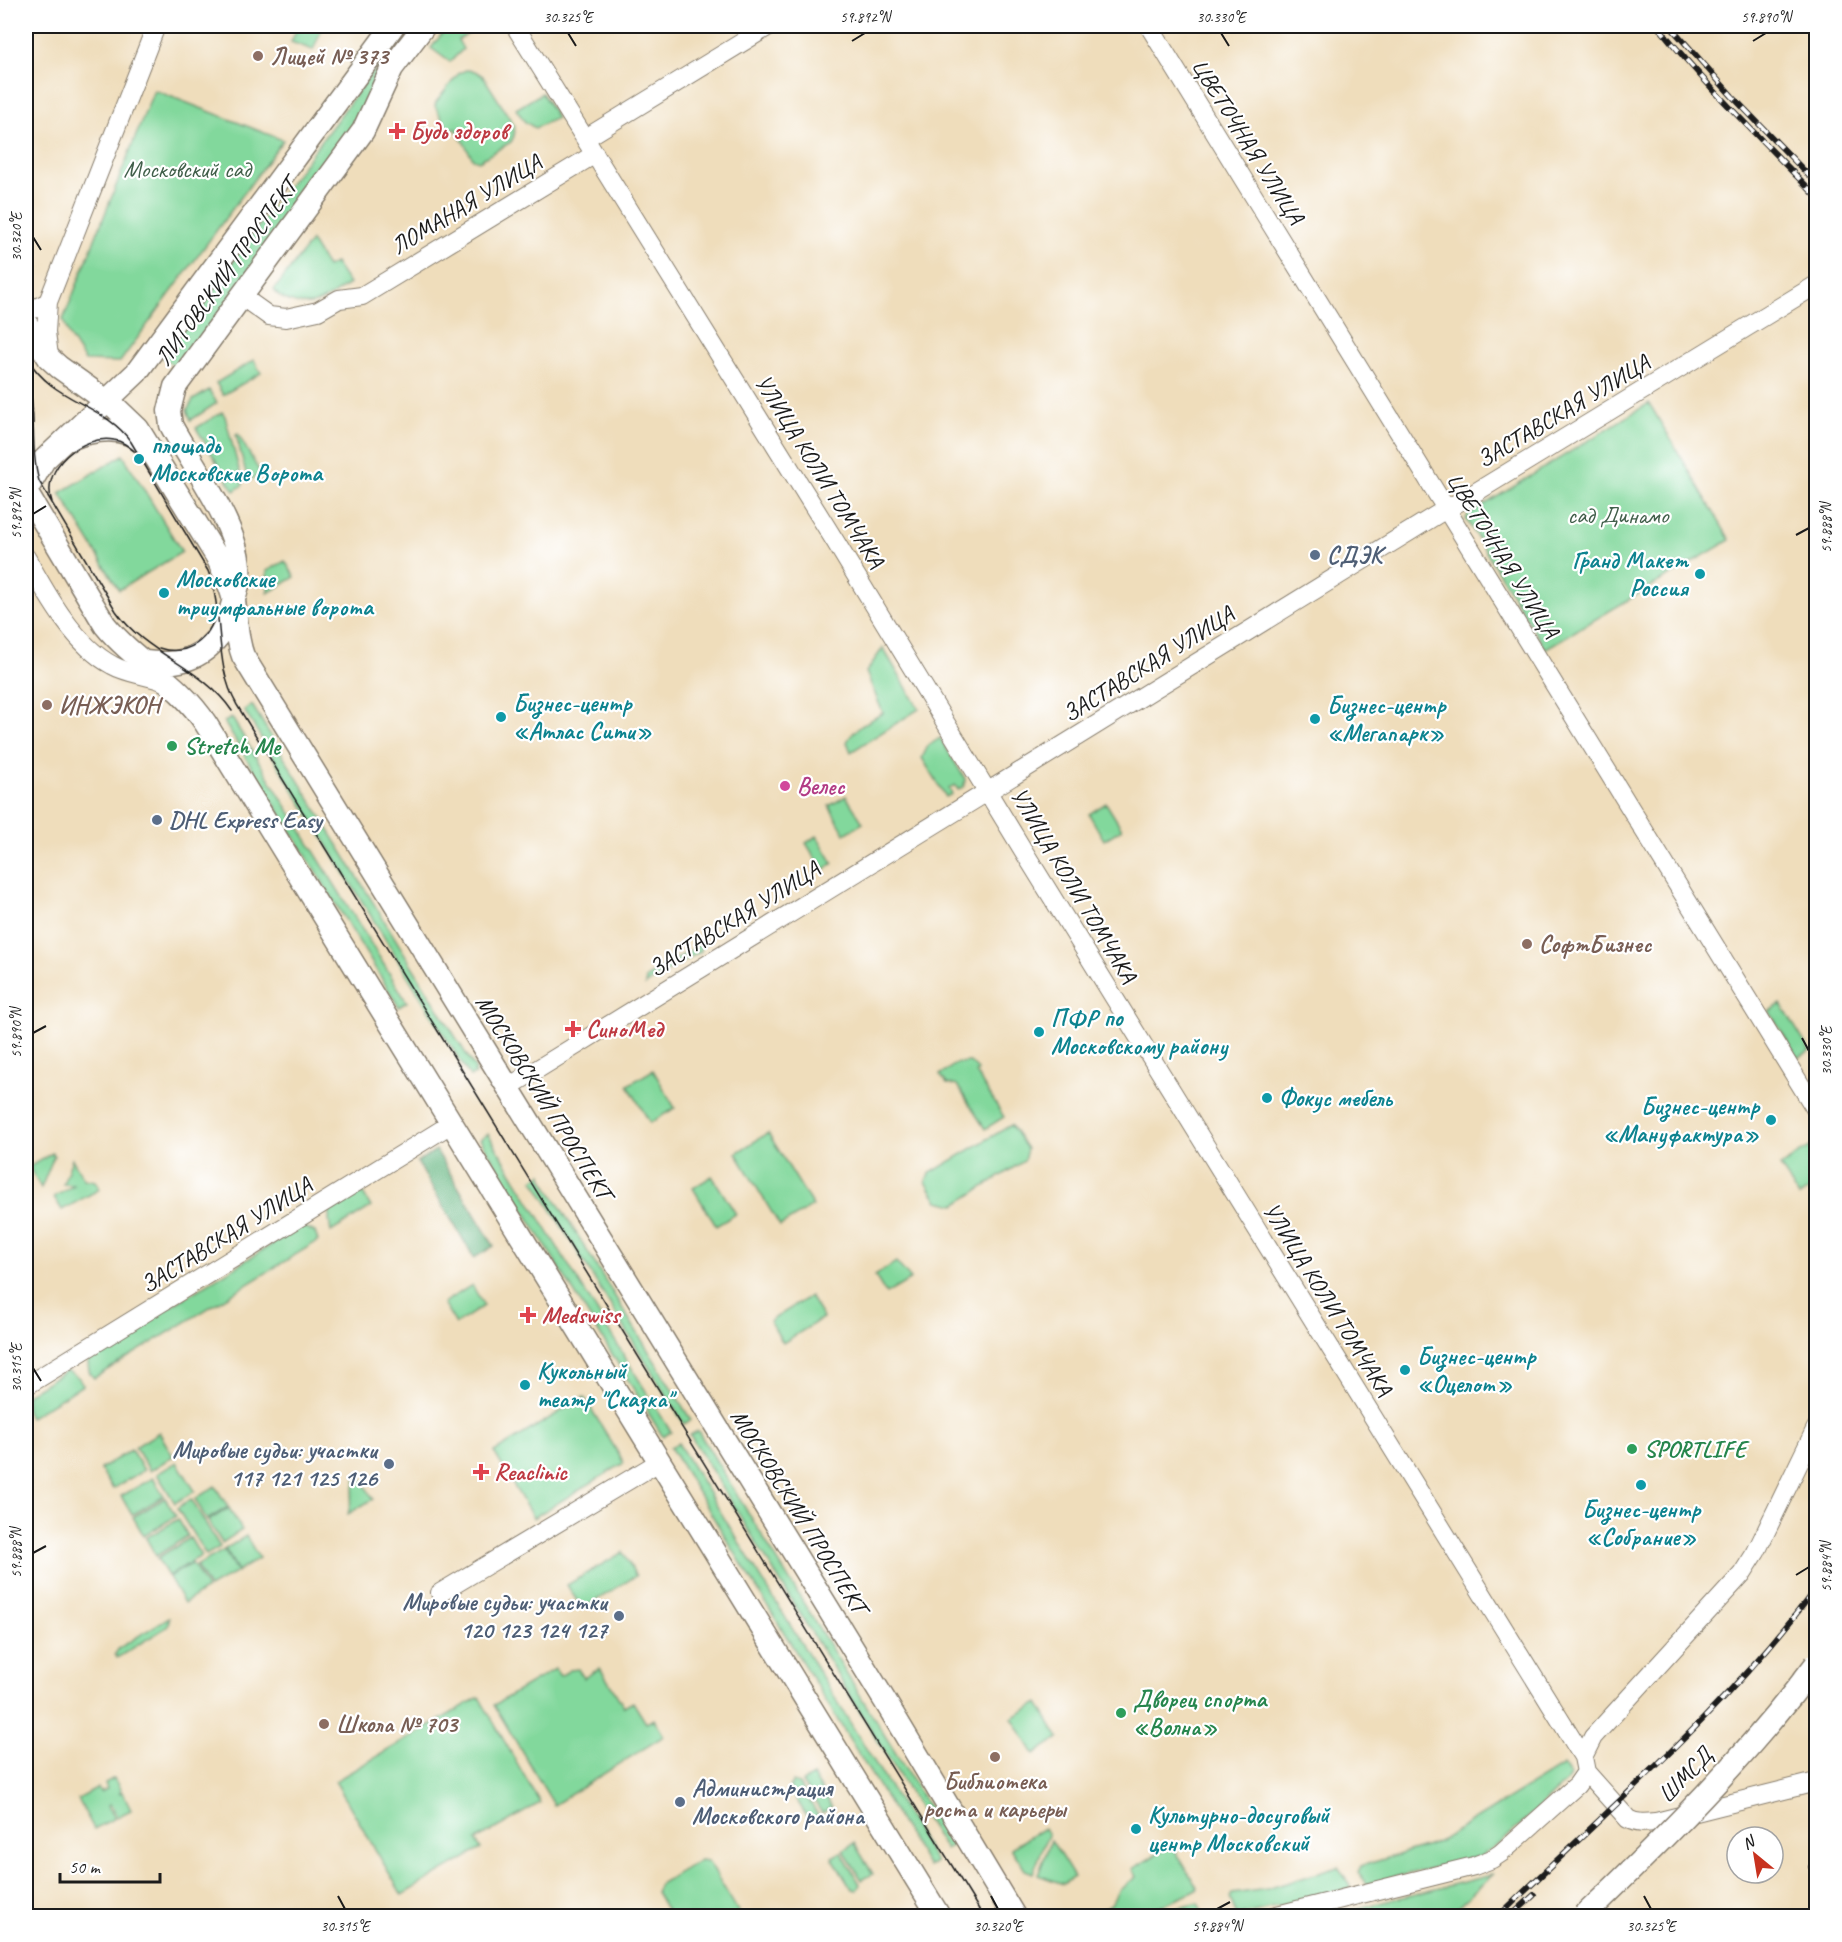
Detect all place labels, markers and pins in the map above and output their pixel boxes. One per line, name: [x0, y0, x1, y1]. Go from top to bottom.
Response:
place label: Лицей № 373: [270, 41, 390, 71]
marker: Лицей № 373: [251, 49, 265, 63]
place label: Будь здоров: [410, 116, 512, 146]
marker: Будь здоров: [388, 122, 406, 140]
place label: площадь Московские Ворота: [151, 430, 324, 488]
marker: площадь Московские Ворота: [132, 452, 146, 466]
place label: СДЭК: [1327, 540, 1387, 570]
place label: Гранд Макет Россия: [1572, 545, 1690, 603]
marker: СДЭК: [1308, 548, 1322, 562]
place label: Московские триумфальные ворота: [176, 564, 375, 622]
marker: Гранд Макет Россия: [1693, 567, 1707, 581]
marker: Московские триумфальные ворота: [157, 586, 171, 600]
place label: Бизнес-центр «Атлас Сити»: [513, 688, 652, 746]
place label: ИНЖЭКОН: [59, 690, 164, 720]
place label: Бизнес-центр «Мегапарк»: [1327, 690, 1447, 748]
marker: ИНЖЭКОН: [40, 698, 54, 712]
marker: Бизнес-центр «Атлас Сити»: [494, 710, 508, 724]
marker: Бизнес-центр «Мегапарк»: [1308, 712, 1322, 726]
place label: Stretch Me: [184, 731, 282, 761]
marker: Stretch Me: [165, 739, 179, 753]
place label: Велес: [797, 771, 846, 801]
marker: Велес: [778, 779, 792, 793]
place label: DHL Express Easy: [169, 805, 325, 835]
marker: DHL Express Easy: [150, 813, 164, 827]
place label: СофтБизнес: [1539, 929, 1653, 959]
marker: СофтБизнес: [1520, 937, 1534, 951]
place label: ПФР по Московскому району: [1051, 1003, 1229, 1061]
place label: СиноМед: [586, 1014, 665, 1044]
marker: СиноМед: [564, 1020, 582, 1038]
marker: ПФР по Московскому району: [1032, 1025, 1046, 1039]
place label: Фокус мебель: [1279, 1083, 1394, 1113]
marker: Фокус мебель: [1260, 1091, 1274, 1105]
place label: Бизнес-центр «Мануфактура»: [1603, 1091, 1761, 1149]
marker: Бизнес-центр «Мануфактура»: [1764, 1113, 1778, 1127]
place label: Medswiss: [542, 1300, 622, 1330]
marker: Medswiss: [519, 1306, 537, 1324]
place label: Бизнес-центр «Оцелот»: [1417, 1341, 1537, 1399]
place label: Кукольный театр "Сказка": [537, 1356, 678, 1415]
marker: Бизнес-центр «Оцелот»: [1398, 1363, 1412, 1377]
marker: Кукольный театр "Сказка": [518, 1378, 532, 1392]
place label: SPORTLIFE: [1644, 1434, 1751, 1464]
place label: Мировые судьи: участки 117 121 125 126: [172, 1435, 380, 1493]
marker: SPORTLIFE: [1625, 1442, 1639, 1456]
marker: Мировые судьи: участки 117 121 125 126: [382, 1457, 396, 1471]
place label: Reaclinic: [494, 1457, 568, 1487]
marker: Reaclinic: [472, 1463, 490, 1481]
marker: Бизнес-центр «Собрание»: [1634, 1478, 1648, 1492]
place label: Бизнес-центр «Собрание»: [1582, 1494, 1702, 1552]
place label: Мировые судьи: участки 120 123 124 127: [402, 1587, 610, 1645]
marker: Мировые судьи: участки 120 123 124 127: [612, 1609, 626, 1623]
place label: Дворец спорта «Волна»: [1133, 1684, 1268, 1742]
marker: Дворец спорта «Волна»: [1114, 1706, 1128, 1720]
place label: Школа № 703: [336, 1709, 459, 1739]
marker: Школа № 703: [317, 1717, 331, 1731]
marker: Библиотека роста и карьеры: [988, 1750, 1002, 1764]
place label: Библиотека роста и карьеры: [924, 1766, 1068, 1824]
place label: Администрация Московского района: [692, 1773, 865, 1831]
marker: Администрация Московского района: [673, 1795, 687, 1809]
place label: Культурно-досуговый центр Московский: [1148, 1800, 1331, 1858]
marker: Культурно-досуговый центр Московский: [1129, 1822, 1143, 1836]

